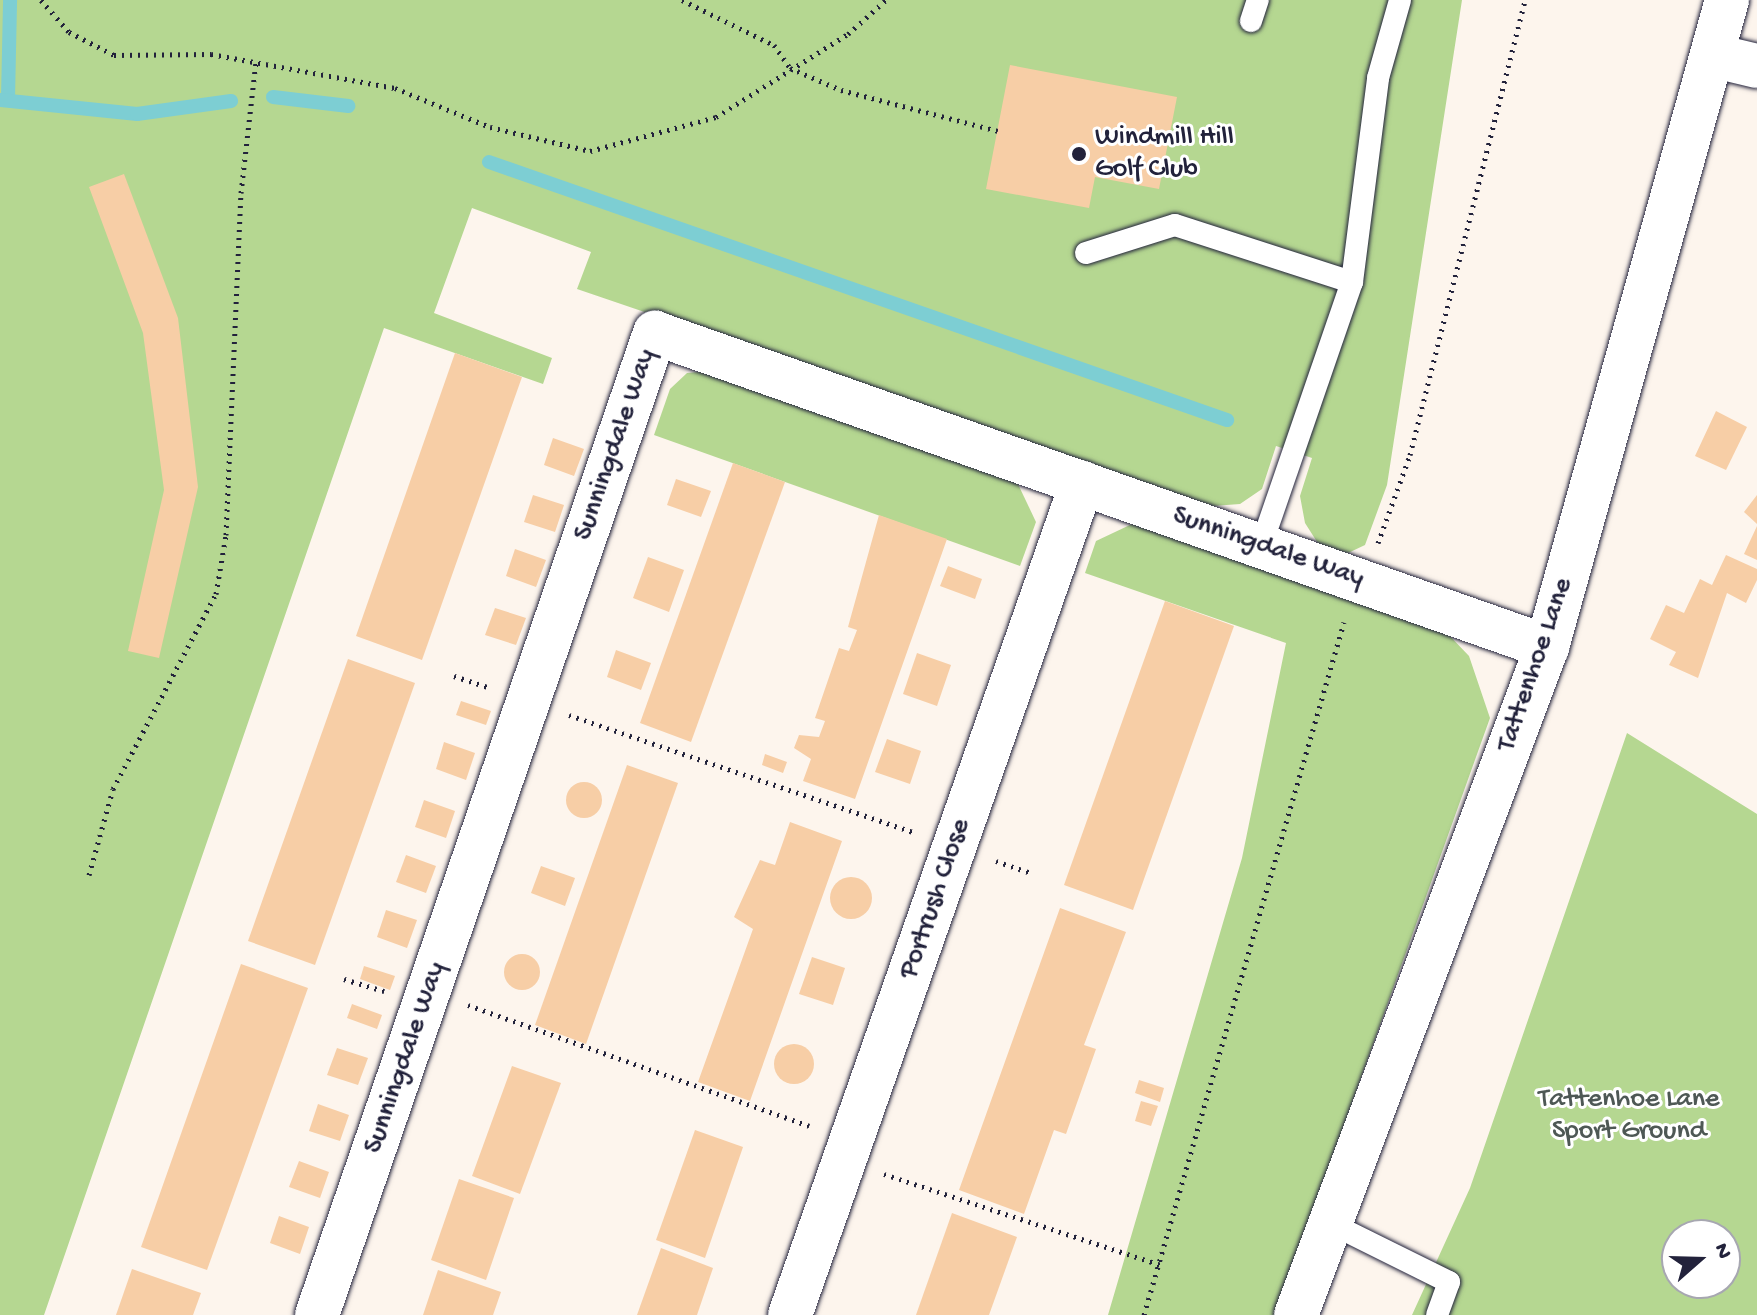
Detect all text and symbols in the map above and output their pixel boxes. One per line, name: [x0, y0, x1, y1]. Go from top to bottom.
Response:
place label: Windmill Hill Golf Club: [1095, 121, 1234, 187]
marker: Windmill Hill Golf Club: [1070, 145, 1088, 163]
street label: Sunningdale Way: [567, 345, 665, 545]
street label: Sunningdale Way: [1168, 499, 1368, 597]
street label: Tattenhoe Lane: [1491, 574, 1581, 756]
street label: Portrush Close: [893, 815, 979, 983]
street label: Sunningdale Way: [357, 958, 455, 1158]
park label: Tattenhoe Lane Sport Ground: [1538, 1083, 1720, 1149]
north arrow: [1661, 1219, 1741, 1299]
text: N: [1707, 1240, 1736, 1263]

